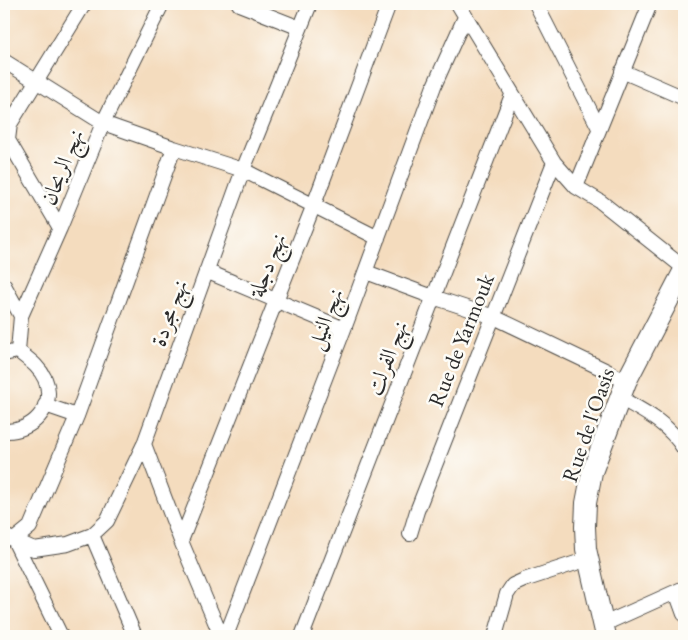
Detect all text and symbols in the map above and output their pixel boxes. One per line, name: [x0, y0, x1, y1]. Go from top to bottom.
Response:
street label: نهج الريحان: [34, 125, 95, 211]
street label: نهج دجلة: [241, 229, 298, 304]
street label: Rue de Yarmouk: [421, 269, 501, 411]
street label: نهج مجردة: [144, 276, 199, 352]
street label: نهج النيل: [300, 284, 355, 356]
street label: نهج الفرلت: [360, 316, 419, 401]
street label: Rue de l'Oasis: [555, 364, 621, 486]

